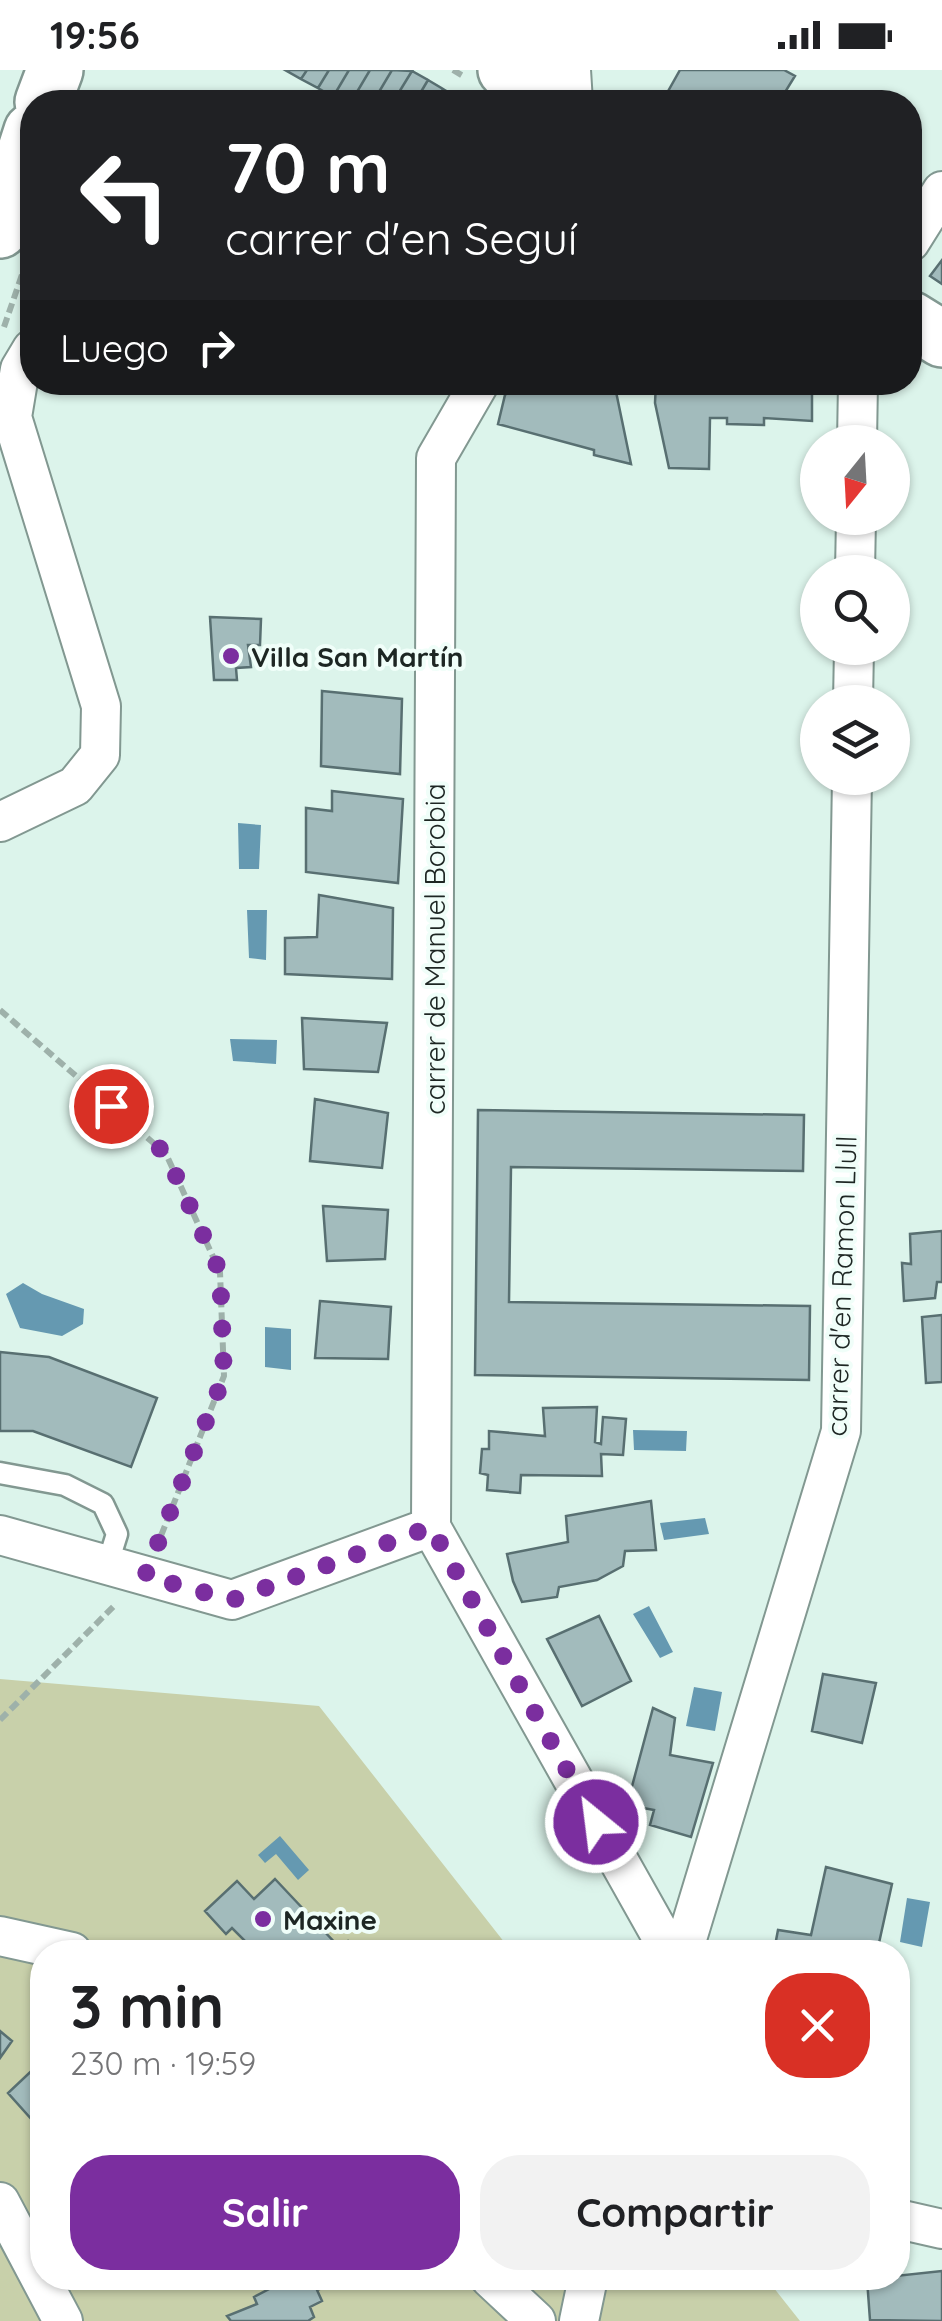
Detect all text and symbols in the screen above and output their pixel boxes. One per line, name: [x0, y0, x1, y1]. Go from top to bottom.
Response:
text: 19:56: [50, 11, 140, 59]
text: 70 m: [225, 123, 391, 211]
icon: left: [60, 130, 190, 260]
text: carrer d'en Seguí: [225, 210, 577, 266]
icon: right: [189, 320, 244, 375]
text: Luego: [60, 324, 169, 372]
north arrow: [800, 425, 910, 535]
map controls: [800, 425, 910, 795]
button: search: [800, 555, 910, 665]
place label: Villa San Martín: [251, 639, 463, 674]
marker: Villa San Martín: [220, 645, 242, 667]
button: layers: [800, 685, 910, 795]
street label: carrer de Manuel Borobia: [417, 783, 452, 1115]
pin: [69, 1064, 154, 1149]
icon: arrive: [84, 1079, 139, 1134]
street label: carrer d'en Ramon Llull: [818, 1135, 864, 1437]
position arrow: [544, 1770, 648, 1874]
place label: Maxine: [283, 1902, 377, 1937]
marker: Maxine: [252, 1908, 274, 1930]
text: 3 min: [70, 1968, 224, 2043]
button: close: [765, 1973, 870, 2078]
text: 230 m · 19:59: [70, 2043, 256, 2083]
button: Salir: [70, 2155, 460, 2270]
button: Compartir: [480, 2155, 870, 2270]

